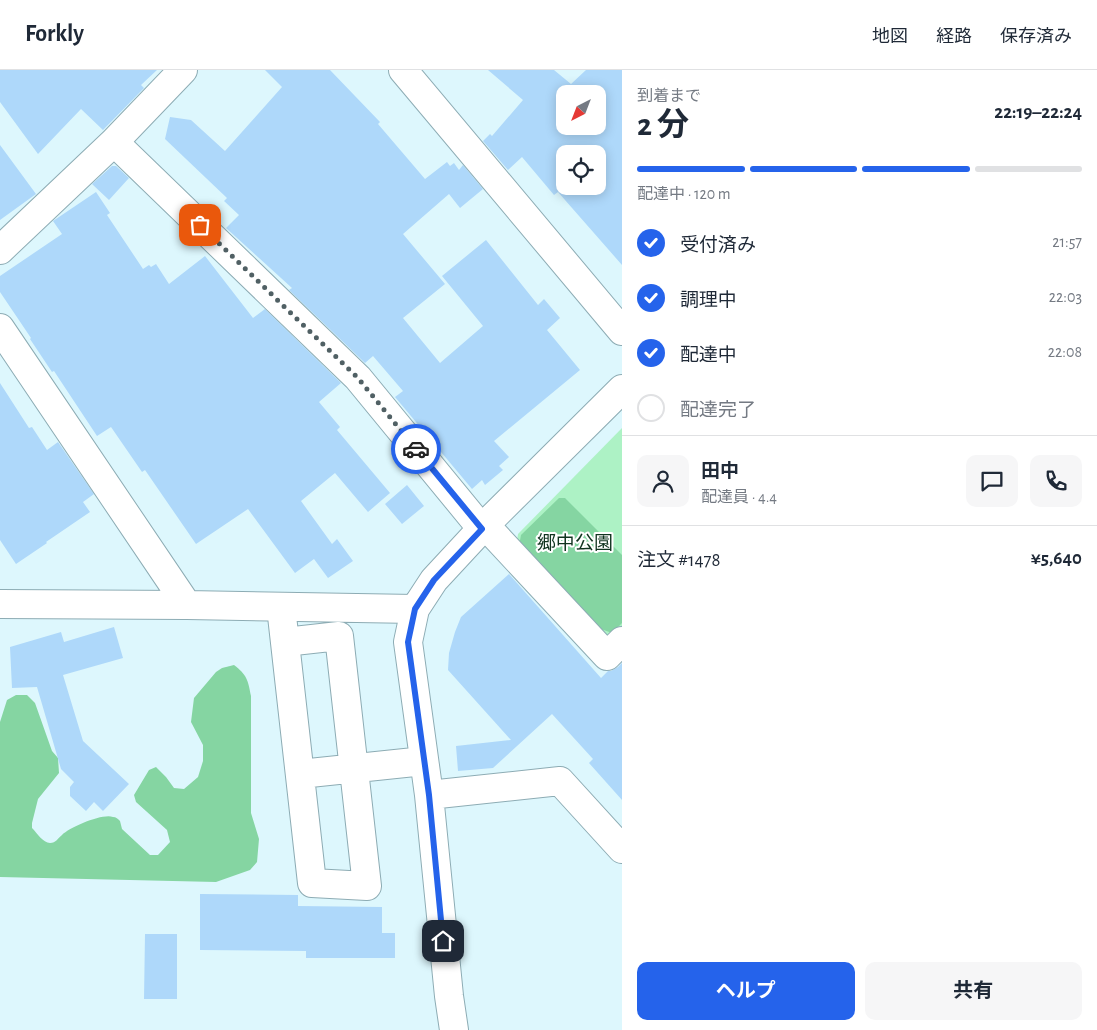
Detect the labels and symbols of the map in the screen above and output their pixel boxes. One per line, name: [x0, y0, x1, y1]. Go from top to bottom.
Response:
north arrow: [556, 85, 606, 135]
pin: [179, 204, 221, 246]
courier: [391, 424, 441, 474]
park label: 郷中公園: [537, 533, 613, 553]
pin: [422, 920, 464, 962]

